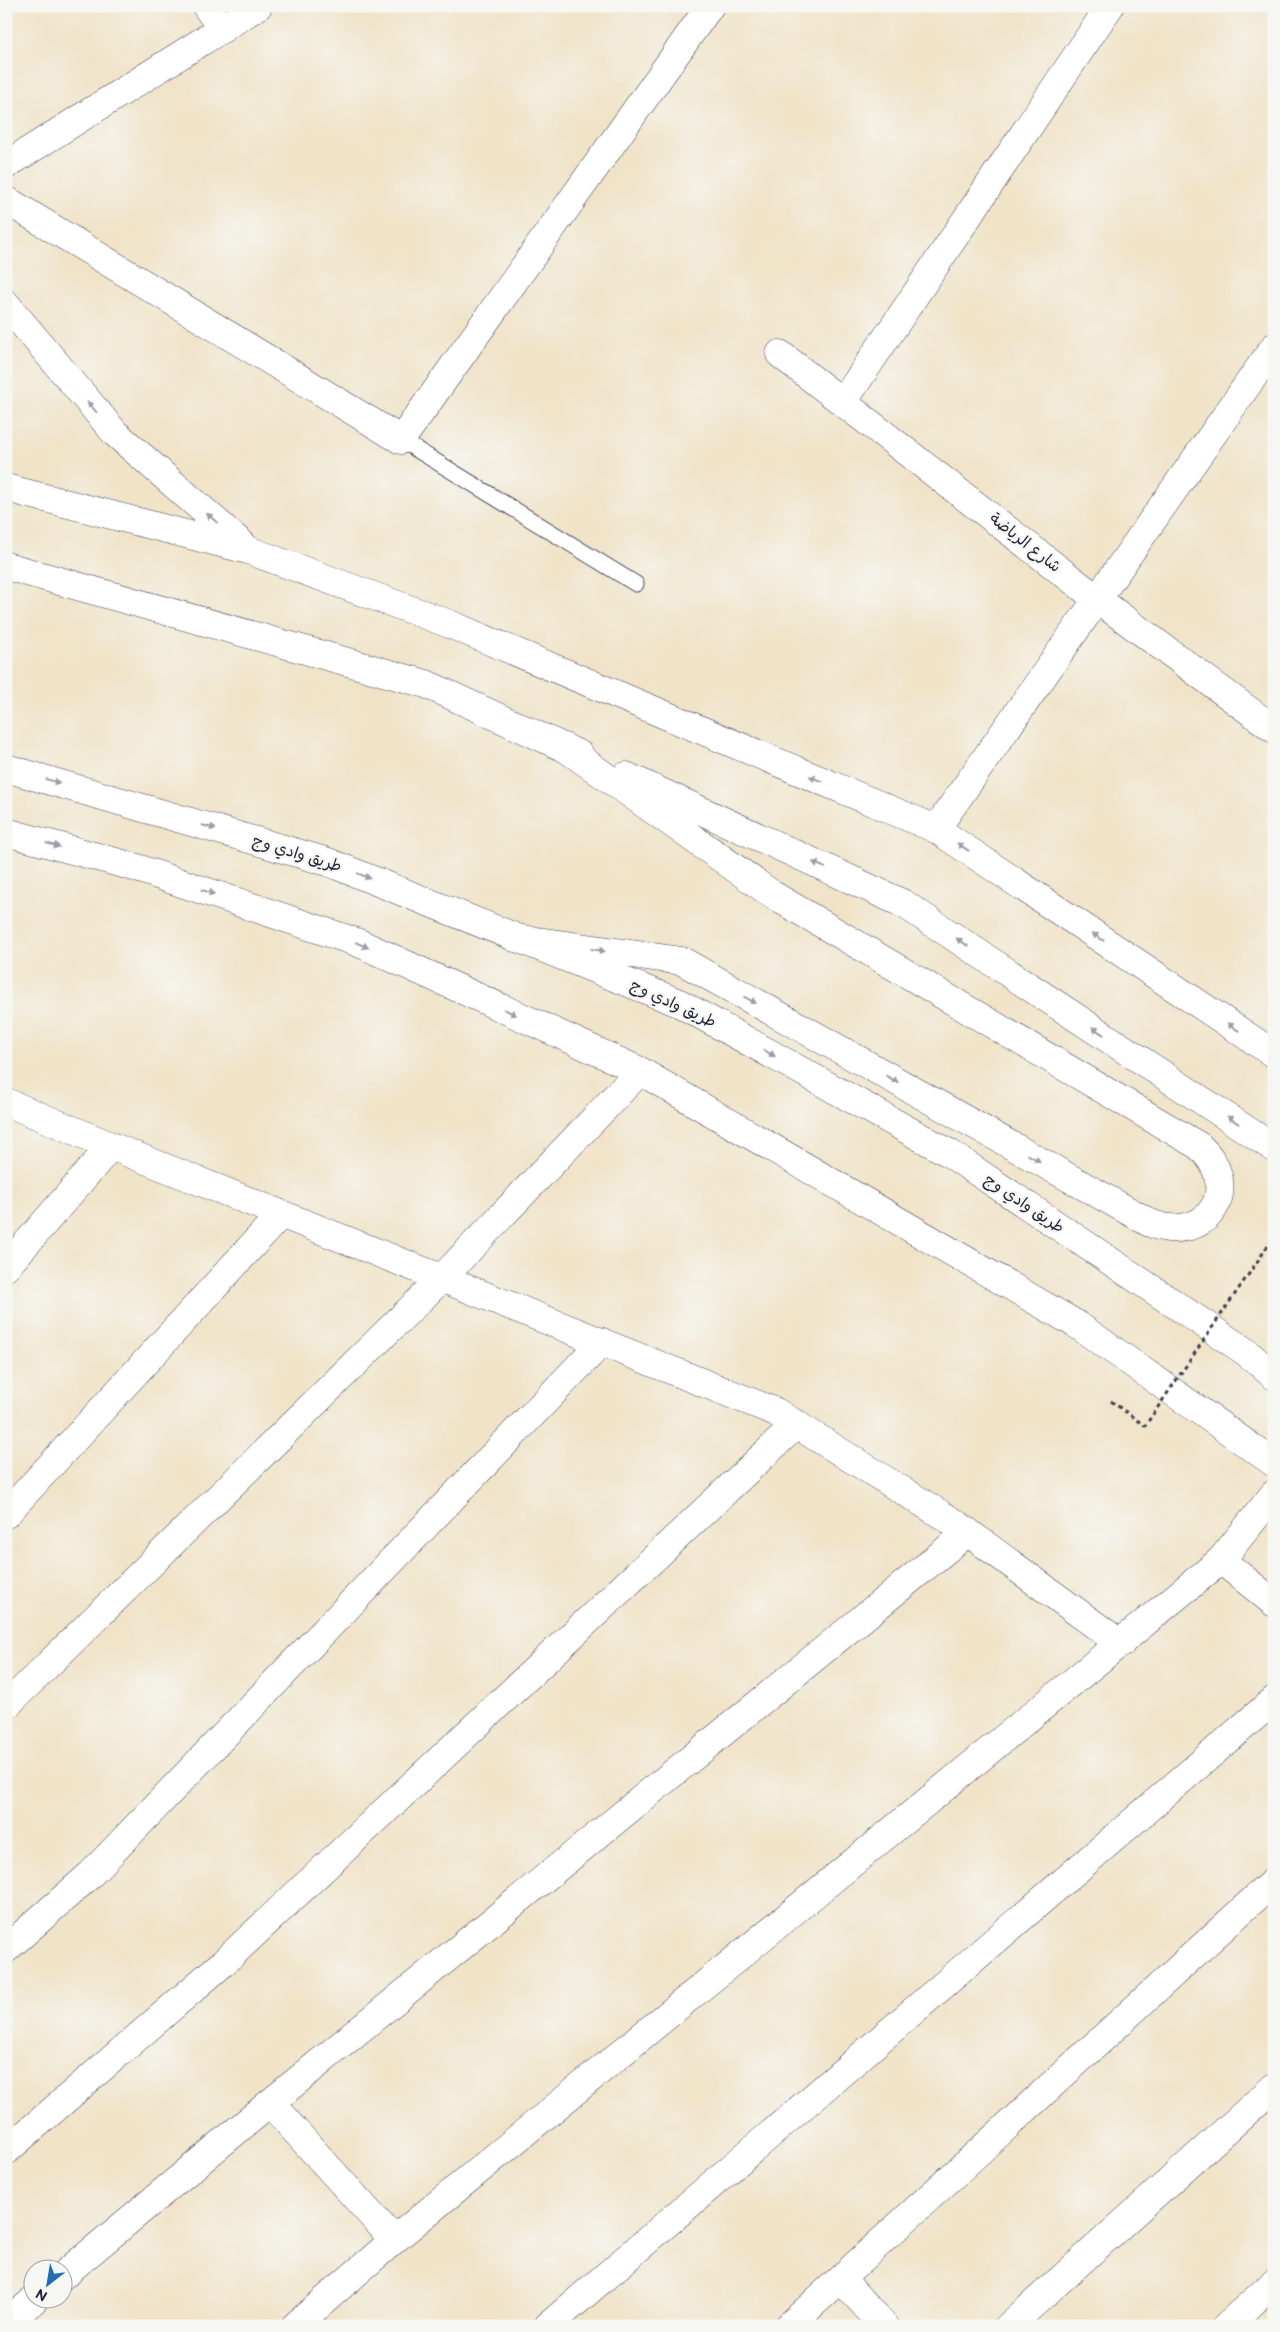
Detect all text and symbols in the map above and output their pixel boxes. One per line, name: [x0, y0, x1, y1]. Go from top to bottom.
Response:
one-way arrow: [87, 401, 98, 414]
street label: شارع الرياضة: [985, 509, 1064, 578]
one-way arrow: [205, 512, 218, 523]
one-way arrow: [809, 774, 823, 782]
one-way arrow: [46, 778, 61, 786]
one-way arrow: [202, 824, 217, 832]
street label: طريق وادي وج: [250, 831, 344, 878]
one-way arrow: [46, 841, 61, 849]
one-way arrow: [956, 842, 970, 852]
one-way arrow: [812, 861, 826, 869]
one-way arrow: [357, 873, 371, 881]
one-way arrow: [201, 889, 216, 897]
one-way arrow: [1092, 932, 1105, 942]
one-way arrow: [955, 937, 968, 947]
one-way arrow: [355, 941, 369, 949]
one-way arrow: [590, 946, 606, 954]
street label: طريق وادي وج: [627, 976, 719, 1033]
one-way arrow: [743, 995, 757, 1004]
one-way arrow: [503, 1008, 517, 1016]
one-way arrow: [1227, 1022, 1240, 1032]
one-way arrow: [1091, 1026, 1104, 1036]
one-way arrow: [761, 1049, 776, 1057]
one-way arrow: [884, 1075, 899, 1083]
one-way arrow: [1227, 1115, 1240, 1125]
one-way arrow: [1026, 1154, 1041, 1162]
street label: طريق وادي وج: [980, 1170, 1068, 1238]
north arrow: [22, 2260, 72, 2310]
text: N: [33, 2285, 50, 2305]

